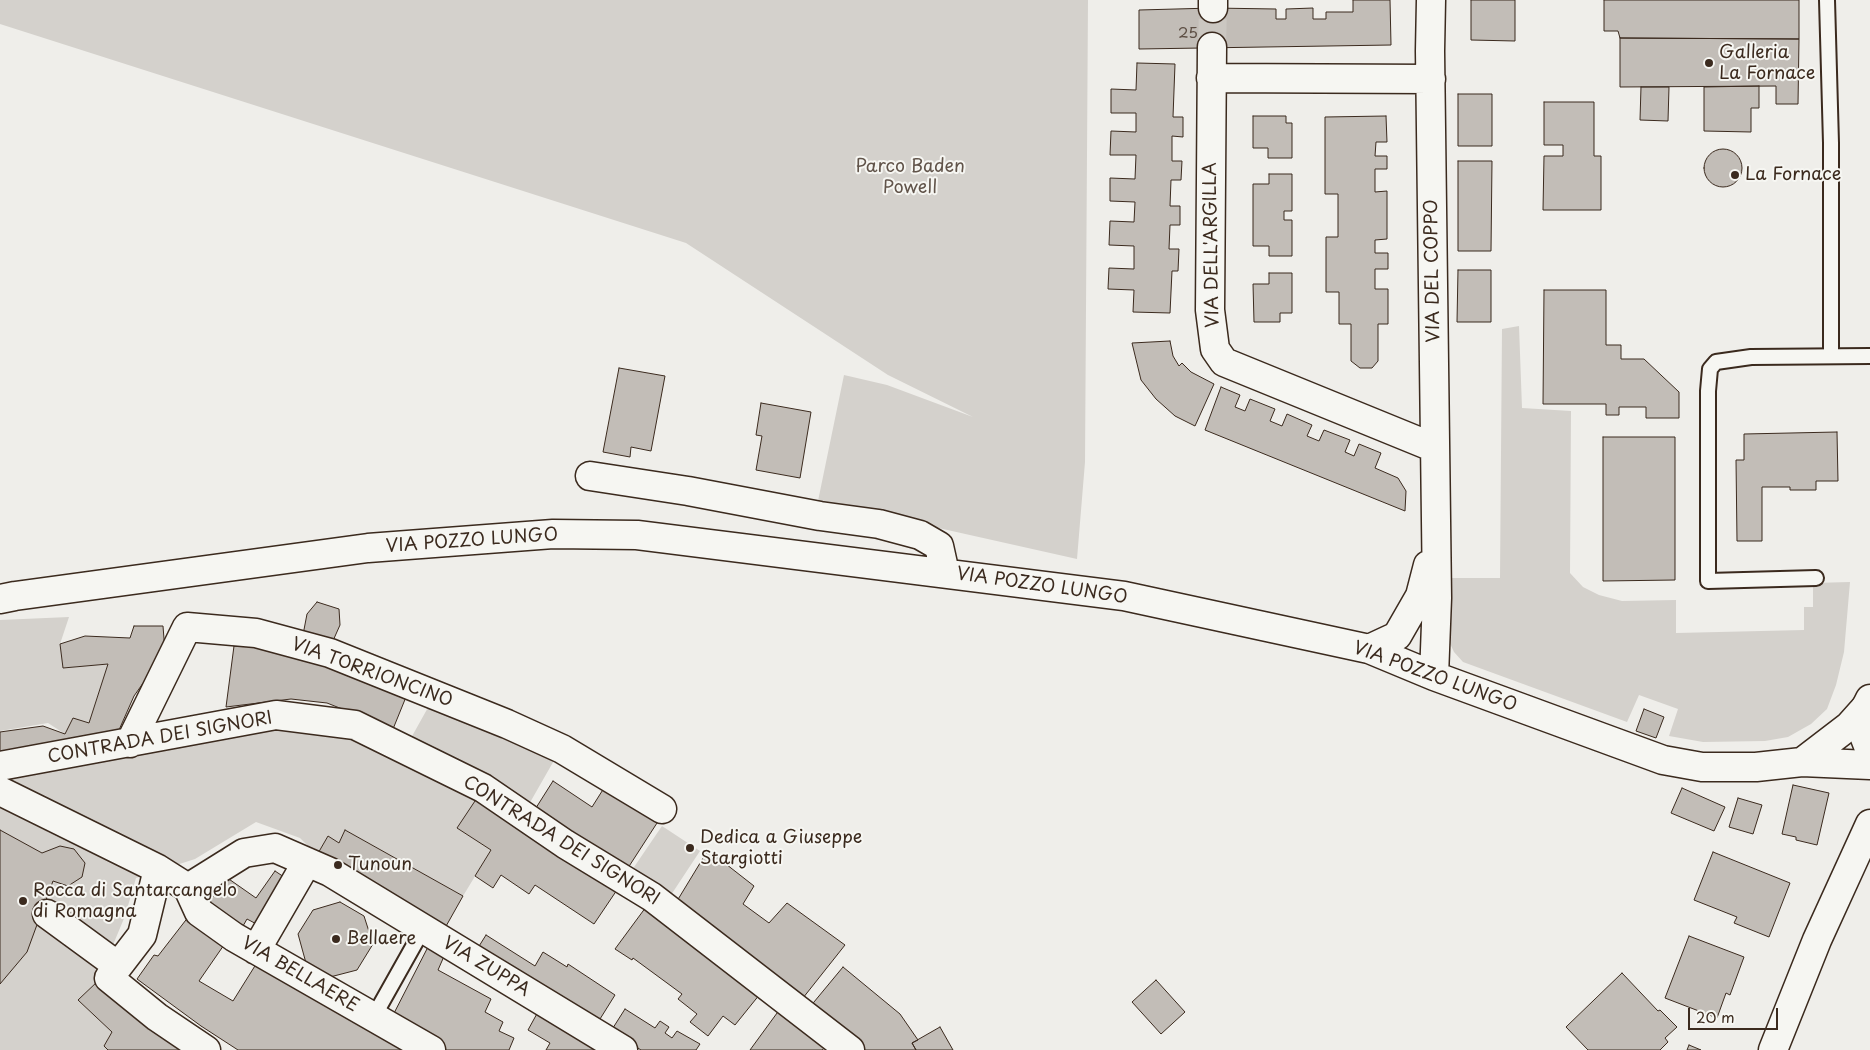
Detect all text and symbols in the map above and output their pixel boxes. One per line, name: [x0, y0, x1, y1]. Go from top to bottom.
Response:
house number: 25: [1178, 25, 1198, 43]
place label: Galleria La Fornace: [1719, 42, 1815, 84]
marker: Galleria La Fornace: [1703, 57, 1715, 69]
park label: Parco Baden Powell: [855, 156, 965, 198]
street label: VIA DELL'ARGILLA: [1200, 162, 1224, 328]
place label: La Fornace: [1745, 164, 1841, 186]
marker: La Fornace: [1729, 169, 1741, 181]
street label: VIA DEL COPPO: [1421, 199, 1445, 343]
street label: VIA POZZO LUNGO: [385, 524, 559, 558]
street label: VIA POZZO LUNGO: [955, 563, 1129, 609]
street label: VIA TORRIONCINO: [288, 634, 456, 712]
street label: VIA POZZO LUNGO: [1350, 637, 1520, 717]
street label: CONTRADA DEI SIGNORI: [46, 708, 274, 768]
street label: CONTRADA DEI SIGNORI: [459, 772, 663, 910]
place label: Dedica a Giuseppe Stargiotti: [700, 827, 862, 870]
marker: Dedica a Giuseppe Stargiotti: [684, 842, 696, 854]
place label: Tunoun: [348, 854, 412, 876]
marker: Tunoun: [332, 859, 344, 871]
place label: Rocca di Santarcangelo di Romagna: [33, 880, 237, 922]
marker: Rocca di Santarcangelo di Romagna: [17, 895, 29, 907]
place label: Bellaere: [346, 928, 416, 950]
street label: VIA ZUPPA: [438, 932, 534, 1002]
street label: VIA BELLAERE: [238, 933, 362, 1017]
marker: Bellaere: [330, 933, 342, 945]
scale bar: [1690, 998, 1780, 1030]
text: 20 m: [1696, 1005, 1735, 1028]

